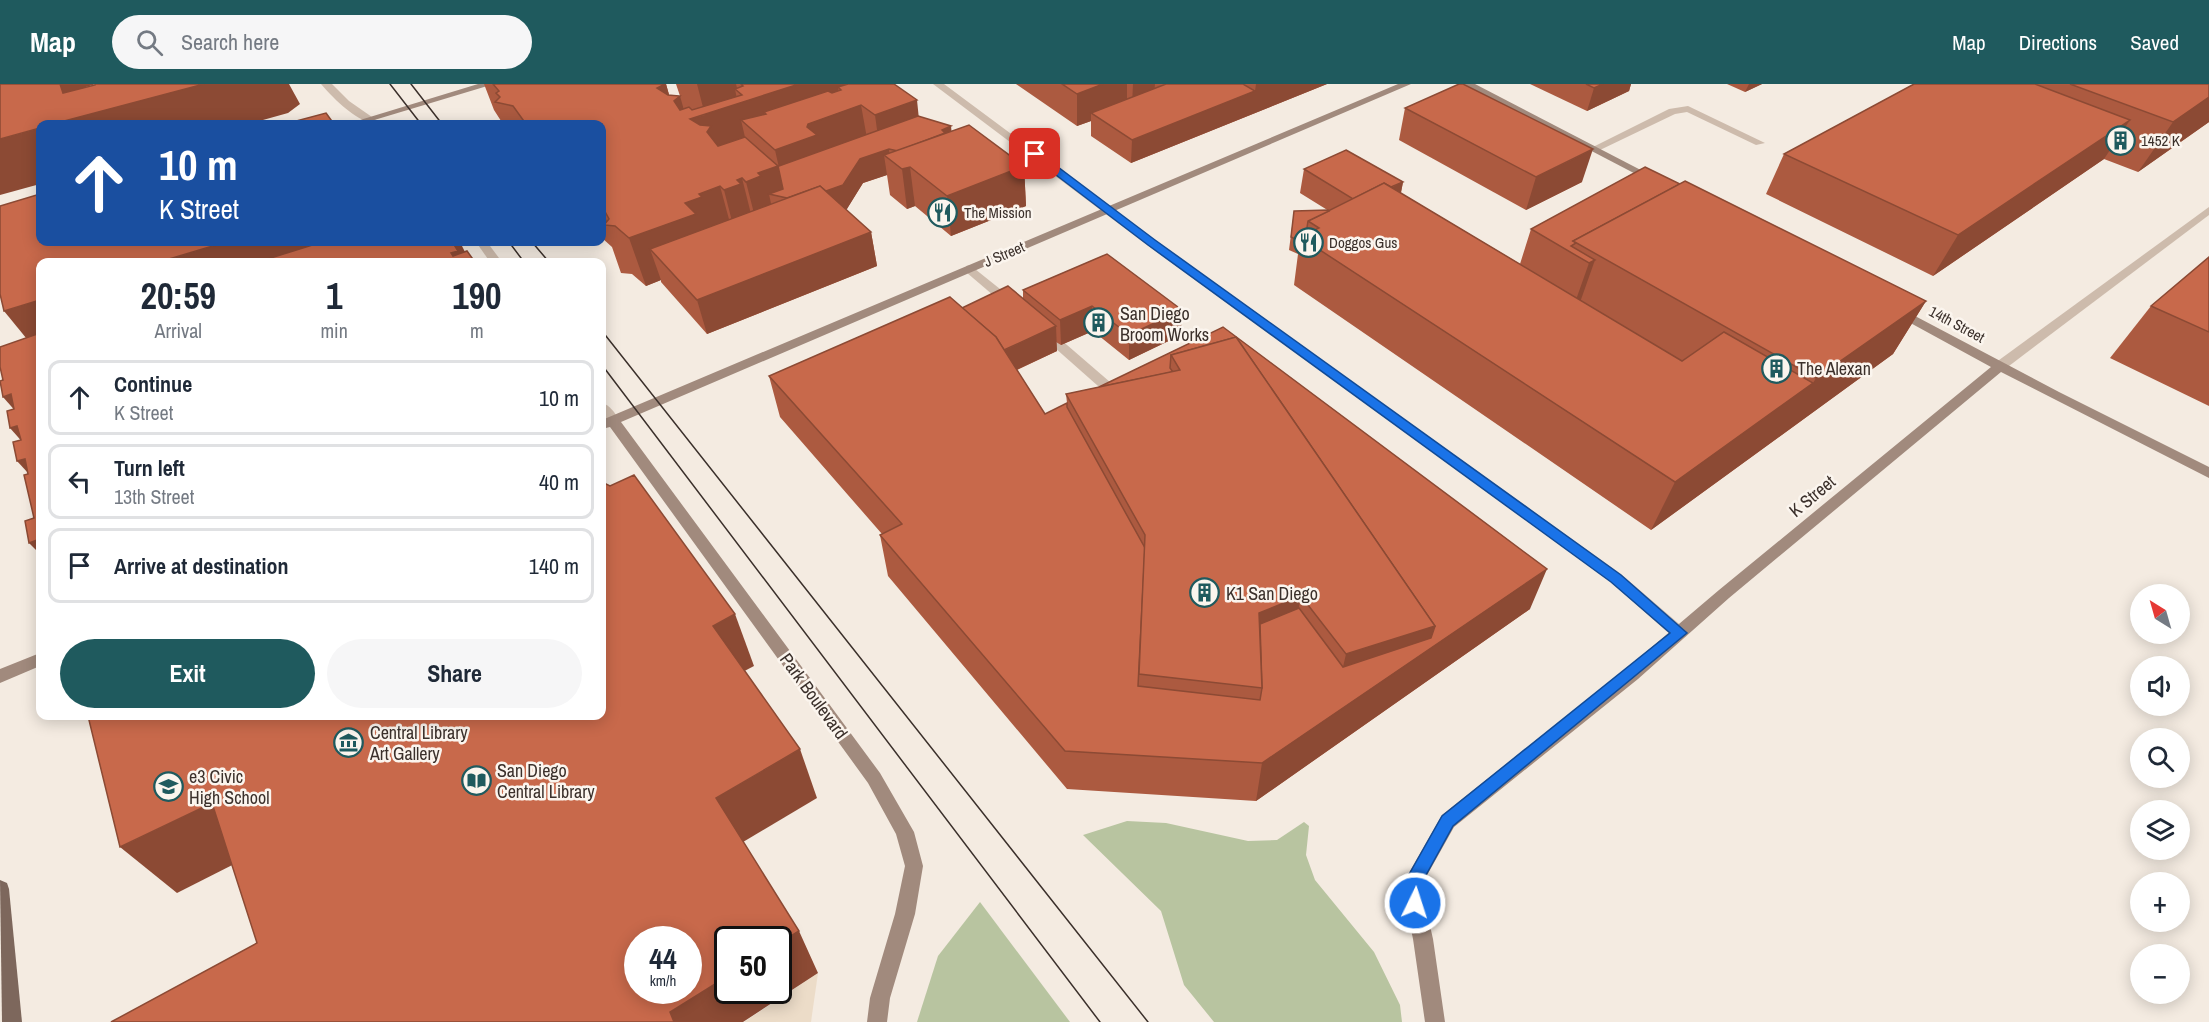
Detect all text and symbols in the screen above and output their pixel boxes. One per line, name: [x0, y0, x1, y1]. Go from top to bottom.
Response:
search box: [112, 15, 532, 69]
text: Map: [30, 23, 76, 61]
icon: search: [133, 26, 166, 59]
text: Search here: [181, 27, 279, 57]
text: Map: [1952, 28, 1986, 57]
text: Directions: [2019, 28, 2097, 57]
text: Saved: [2130, 28, 2179, 57]
building icon: 1452 K: [2104, 124, 2136, 156]
pin: [1009, 128, 1060, 179]
place label: 1452 K: [2141, 130, 2181, 151]
text: 10 m: [159, 137, 238, 193]
icon: arrive: [1018, 137, 1051, 170]
icon: ahead: [60, 144, 138, 222]
text: K Street: [159, 191, 239, 227]
restaurant icon: The Mission: [927, 196, 959, 228]
place label: The Mission: [964, 202, 1032, 223]
restaurant icon: Doggos Gus: [1292, 226, 1324, 258]
place label: Doggos Gus: [1329, 232, 1397, 253]
street label: J Street: [980, 236, 1028, 272]
text: 20:59: [140, 272, 216, 320]
text: 1: [326, 272, 342, 320]
text: 190: [452, 272, 502, 320]
place label: San Diego Broom Works: [1120, 301, 1209, 347]
street label: 14th Street: [1925, 301, 1989, 348]
building icon: San Diego Broom Works: [1083, 307, 1115, 339]
text: Arrival: [155, 317, 202, 344]
text: min: [320, 317, 348, 344]
text: m: [470, 317, 484, 344]
building icon: The Alexan: [1760, 352, 1792, 384]
place label: The Alexan: [1797, 356, 1871, 381]
text: Continue: [114, 369, 192, 399]
icon: ahead: [63, 381, 96, 414]
text: 10 m: [539, 383, 579, 413]
text: K Street: [114, 399, 173, 426]
text: Turn left: [114, 453, 185, 483]
icon: left: [63, 465, 96, 498]
text: 40 m: [539, 467, 579, 497]
street label: K Street: [1784, 469, 1840, 523]
text: 13th Street: [114, 483, 194, 510]
icon: arrive: [63, 549, 96, 582]
text: Arrive at destination: [114, 551, 288, 581]
text: 140 m: [529, 551, 579, 581]
building icon: K1 San Diego: [1189, 577, 1221, 609]
place label: K1 San Diego: [1226, 581, 1318, 606]
north arrow: [2130, 584, 2190, 644]
map controls: [2130, 584, 2190, 1004]
button: Exit: [60, 639, 315, 708]
button: Share: [327, 639, 582, 708]
street label: Park Boulevard: [774, 648, 854, 744]
button: sound: [2130, 656, 2190, 716]
place label: Central Library Art Gallery: [369, 720, 468, 766]
museum icon: Central Library Art Gallery: [333, 726, 365, 758]
button: search: [2130, 728, 2190, 788]
place label: San Diego Central Library: [497, 758, 595, 804]
place label: e3 Civic High School: [189, 764, 269, 810]
library icon: San Diego Central Library: [460, 764, 492, 796]
school or university icon: e3 Civic High School: [152, 770, 184, 802]
button: layers: [2130, 800, 2190, 860]
position arrow: [1383, 871, 1447, 935]
button: +: [2130, 872, 2190, 932]
speed limit sign: 50: [714, 926, 792, 1004]
text: 44: [649, 938, 677, 978]
button: −: [2130, 944, 2190, 1004]
text: km/h: [650, 970, 676, 991]

